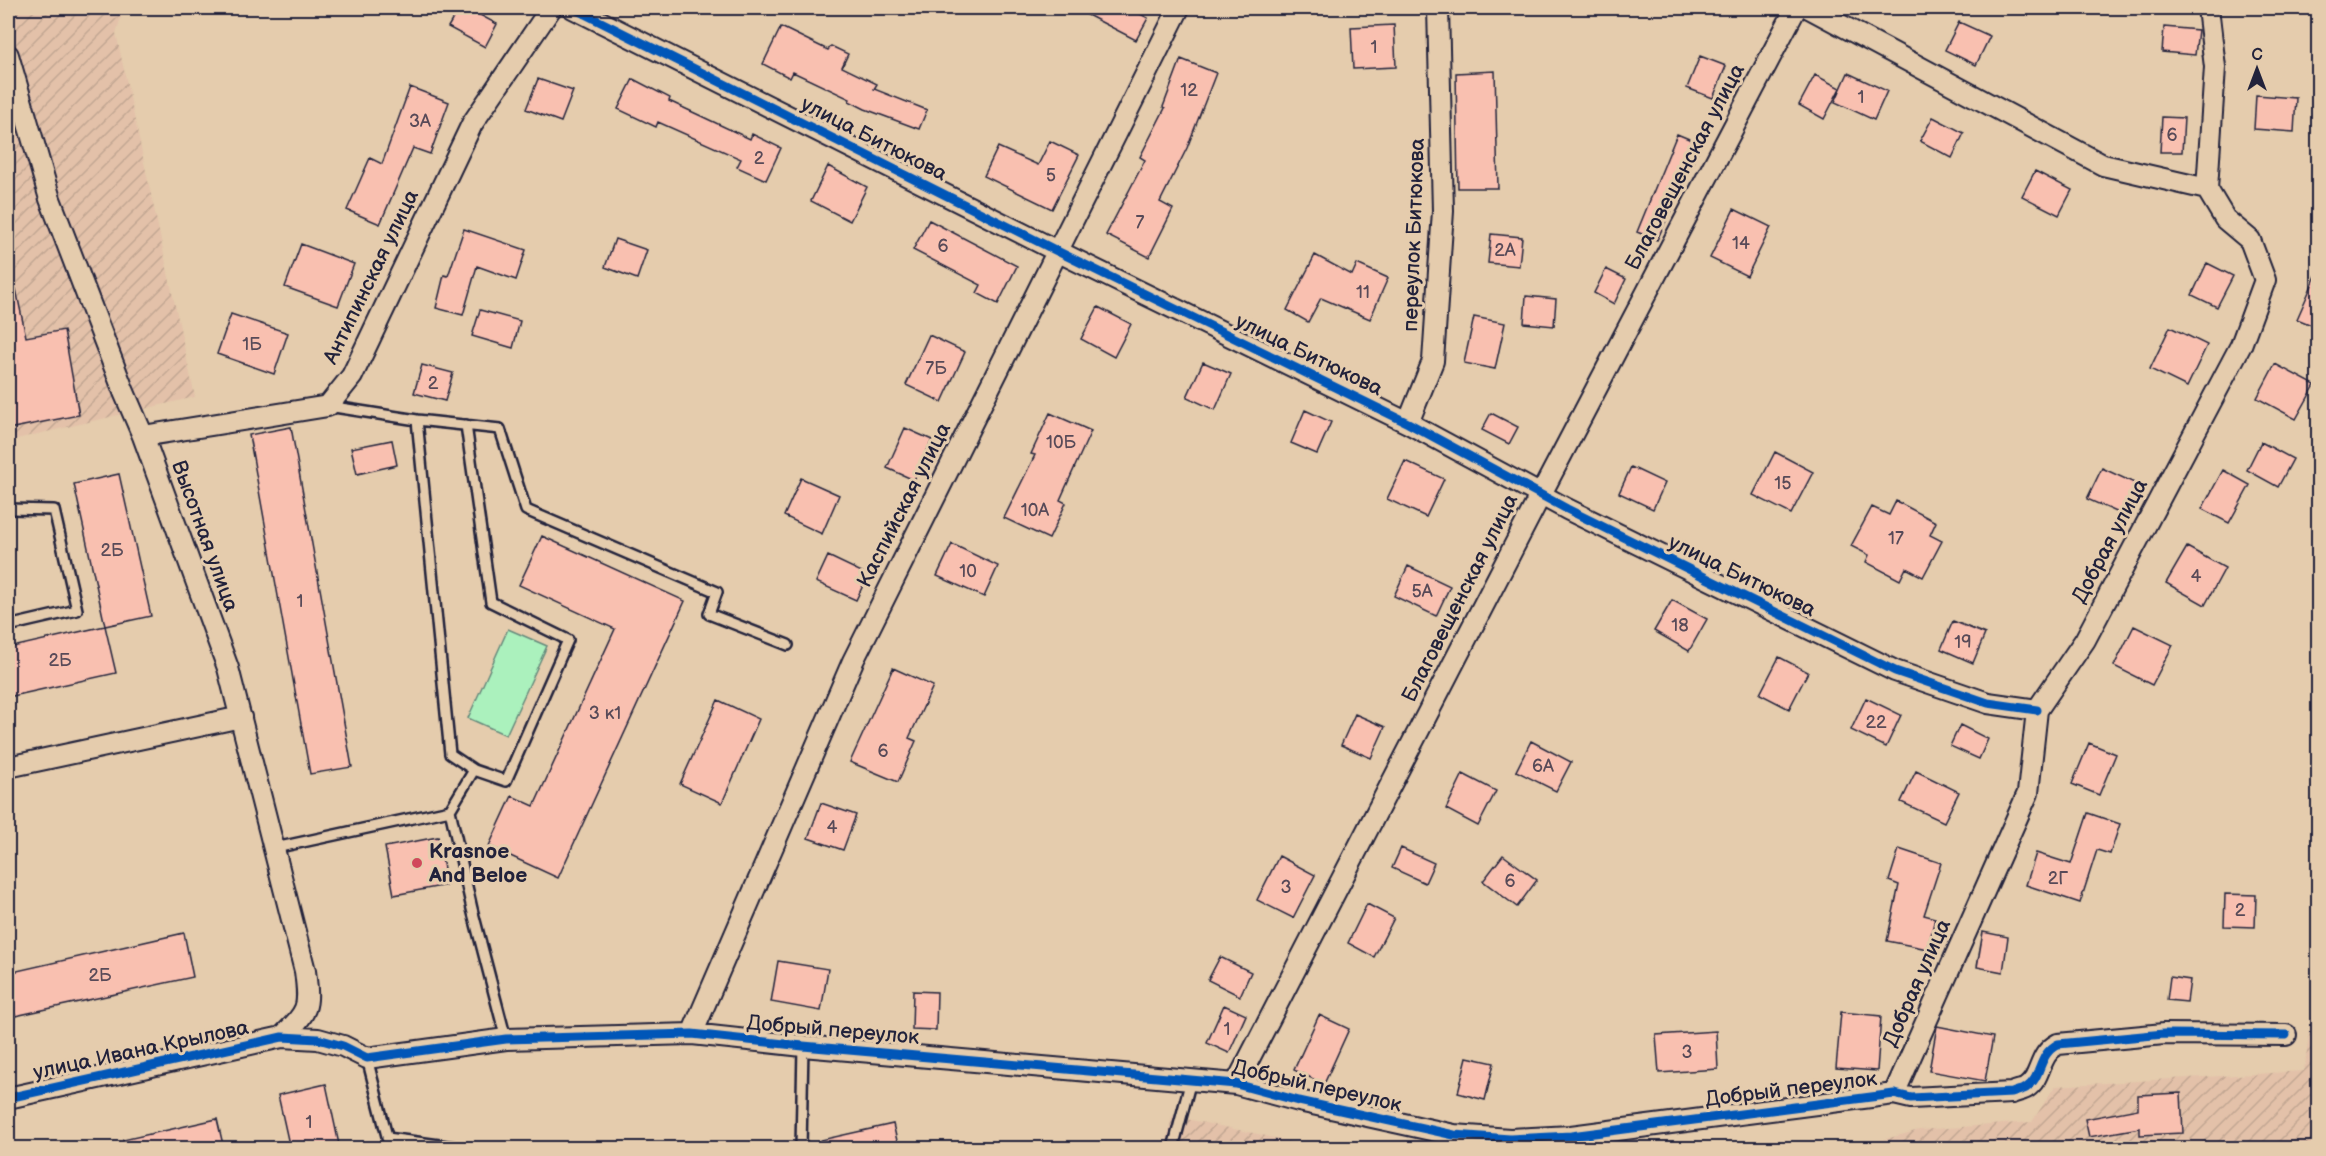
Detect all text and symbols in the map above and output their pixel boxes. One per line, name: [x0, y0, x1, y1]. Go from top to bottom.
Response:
house number: 1: [1371, 37, 1377, 58]
north arrow: [2227, 39, 2287, 99]
text: С: [2251, 46, 2263, 65]
street label: Благовещенская улица: [1620, 59, 1750, 274]
house number: 12: [1180, 80, 1198, 101]
house number: 1: [1858, 87, 1864, 108]
street label: улица Битюкова: [797, 91, 952, 187]
house number: 3А: [409, 111, 431, 132]
house number: 6: [2167, 125, 2178, 146]
street label: переулок Битюкова: [1398, 137, 1430, 332]
house number: 2: [754, 148, 765, 169]
house number: 5: [1046, 165, 1056, 186]
street label: Антипинская улица: [317, 185, 424, 369]
house number: 7: [1136, 212, 1145, 233]
house number: 14: [1732, 233, 1750, 254]
house number: 6: [938, 236, 949, 257]
house number: 2А: [1494, 240, 1516, 261]
house number: 11: [1356, 282, 1370, 303]
street label: улица Битюкова: [1231, 309, 1387, 402]
house number: 1Б: [242, 334, 262, 355]
house number: 7Б: [925, 358, 947, 379]
house number: 2: [428, 373, 439, 394]
street label: Каспийская улица: [852, 418, 957, 591]
house number: 10Б: [1046, 432, 1077, 453]
street label: Высотная улица: [166, 457, 244, 615]
house number: 15: [1774, 473, 1792, 494]
street label: Добрая улица: [2067, 474, 2153, 607]
street label: Благовещенская улица: [1397, 489, 1524, 706]
house number: 10А: [1021, 500, 1049, 521]
house number: 17: [1888, 528, 1904, 549]
street label: улица Битюкова: [1664, 530, 1820, 623]
house number: 2Б: [100, 540, 124, 561]
house number: 10: [959, 561, 977, 582]
house number: 4: [2191, 566, 2202, 587]
house number: 5А: [1411, 581, 1433, 602]
house number: 1: [297, 591, 303, 612]
house number: 18: [1671, 615, 1689, 636]
house number: 19: [1954, 632, 1972, 653]
house number: 2Б: [48, 650, 72, 671]
house number: 3 к1: [589, 703, 621, 724]
house number: 22: [1865, 712, 1887, 733]
house number: 6: [878, 741, 889, 762]
house number: 6А: [1532, 756, 1554, 777]
house number: 4: [827, 817, 838, 838]
place label: Krasnoe And Beloe: [428, 839, 527, 888]
marker: Krasnoe And Beloe: [410, 856, 424, 870]
house number: 2Г: [2048, 868, 2068, 889]
house number: 6: [1505, 871, 1516, 892]
house number: 3: [1280, 877, 1292, 898]
house number: 2: [2235, 900, 2246, 921]
street label: Добрая улица: [1878, 915, 1957, 1051]
house number: 2Б: [88, 965, 112, 986]
street label: Добрый переулок: [746, 1010, 920, 1050]
street label: улица Ивана Крылова: [31, 1015, 251, 1085]
house number: 1: [1224, 1019, 1230, 1040]
house number: 3: [1681, 1042, 1693, 1063]
street label: Добрый переулок: [1230, 1054, 1404, 1118]
street label: Добрый переулок: [1704, 1066, 1878, 1112]
house number: 1: [306, 1112, 312, 1133]

